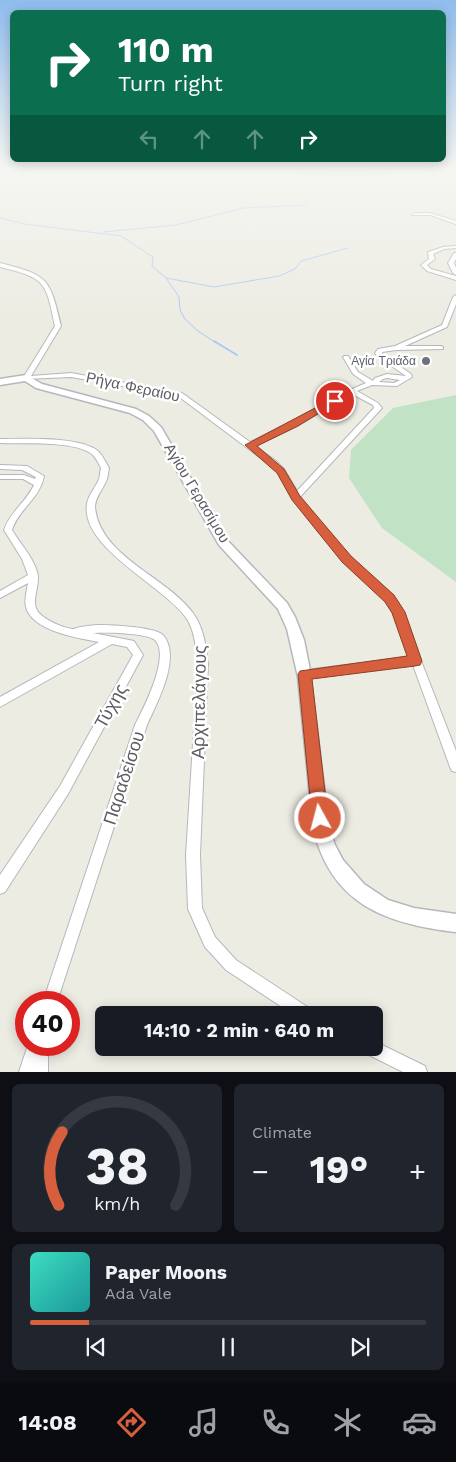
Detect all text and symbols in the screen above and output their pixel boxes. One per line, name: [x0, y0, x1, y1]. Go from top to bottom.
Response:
text: 110 m: [118, 29, 214, 71]
icon: right: [35, 30, 100, 95]
text: Turn right: [118, 71, 223, 96]
icon: left: [135, 125, 163, 153]
icon: ahead: [188, 125, 216, 153]
icon: ahead: [241, 125, 269, 153]
icon: right: [294, 125, 322, 153]
place label: Αγία Τριάδα: [351, 354, 416, 368]
marker: Αγία Τριάδα: [420, 355, 432, 367]
street label: Ρήγα Φεραίου: [84, 368, 182, 406]
pin: [314, 380, 356, 422]
icon: arrive: [321, 387, 349, 415]
street label: Αγίου Γερασίμου: [160, 440, 234, 546]
street label: Αρχιπελάγους: [187, 645, 210, 759]
street label: Τύχης: [90, 680, 131, 732]
street label: Παραδείσου: [99, 728, 149, 827]
position arrow: [293, 791, 345, 843]
speed limit sign: 40: [15, 991, 80, 1056]
text: 14:10 · 2 min · 640 m: [144, 1019, 334, 1042]
text: Climate: [252, 1123, 312, 1142]
text: 38: [85, 1136, 149, 1197]
text: 19°: [310, 1148, 368, 1192]
text: −: [252, 1155, 269, 1188]
text: +: [409, 1155, 426, 1188]
text: km/h: [94, 1193, 140, 1214]
text: Paper Moons: [105, 1261, 227, 1284]
text: Ada Vale: [105, 1284, 172, 1303]
icon: previous: [82, 1333, 110, 1361]
icon: pause: [214, 1333, 242, 1361]
icon: next: [346, 1333, 374, 1361]
icon: directions: [114, 1405, 149, 1440]
icon: music: [186, 1405, 221, 1440]
icon: phone: [258, 1405, 293, 1440]
icon: climate: [330, 1405, 365, 1440]
icon: car: [402, 1405, 437, 1440]
text: 14:08: [19, 1410, 77, 1435]

